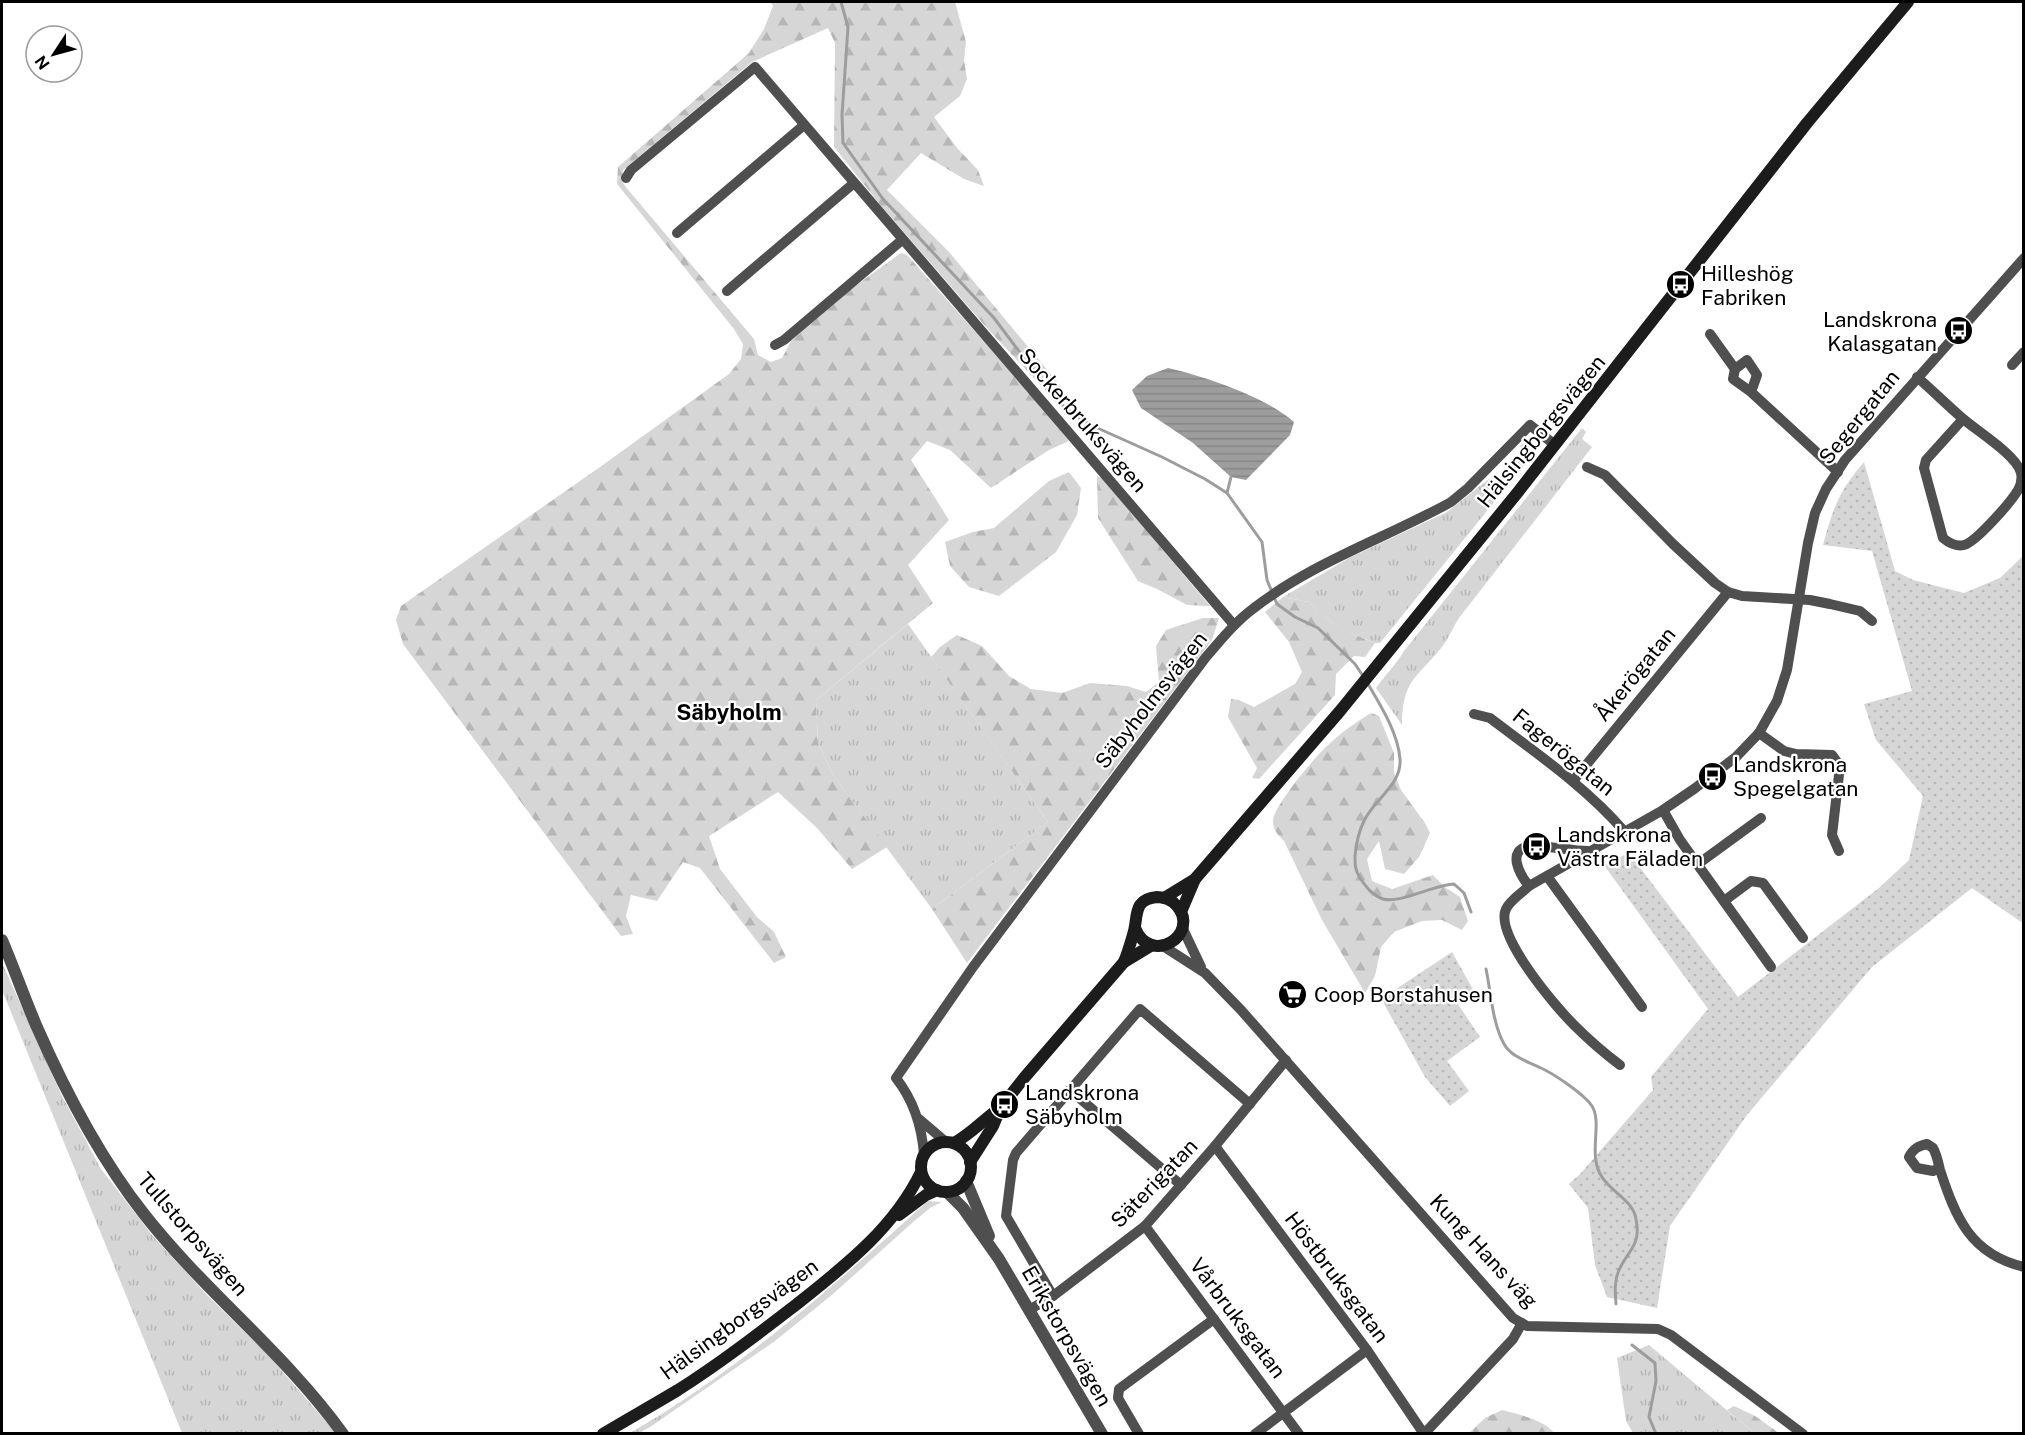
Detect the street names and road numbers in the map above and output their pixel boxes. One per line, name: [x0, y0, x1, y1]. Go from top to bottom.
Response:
street label: Sockerbruksvägen: [1014, 343, 1152, 497]
street label: Hälsingborgsvägen: [1472, 350, 1610, 512]
street label: Segergatan: [1813, 365, 1905, 469]
street label: Åkerögatan: [1589, 621, 1680, 726]
street label: Säbyholmsvägen: [1090, 627, 1212, 773]
street label: Fagerögatan: [1508, 703, 1620, 801]
street label: Säterigatan: [1105, 1133, 1203, 1233]
street label: Tullstorpsvägen: [132, 1167, 254, 1301]
street label: Kung Hans väg: [1425, 1189, 1543, 1313]
street label: Höstbruksgatan: [1280, 1207, 1394, 1347]
street label: Hälsingborgsvägen: [655, 1253, 823, 1385]
street label: Vårbruksgatan: [1185, 1253, 1291, 1383]
street label: Erikstorpsvägen: [1017, 1261, 1117, 1411]

